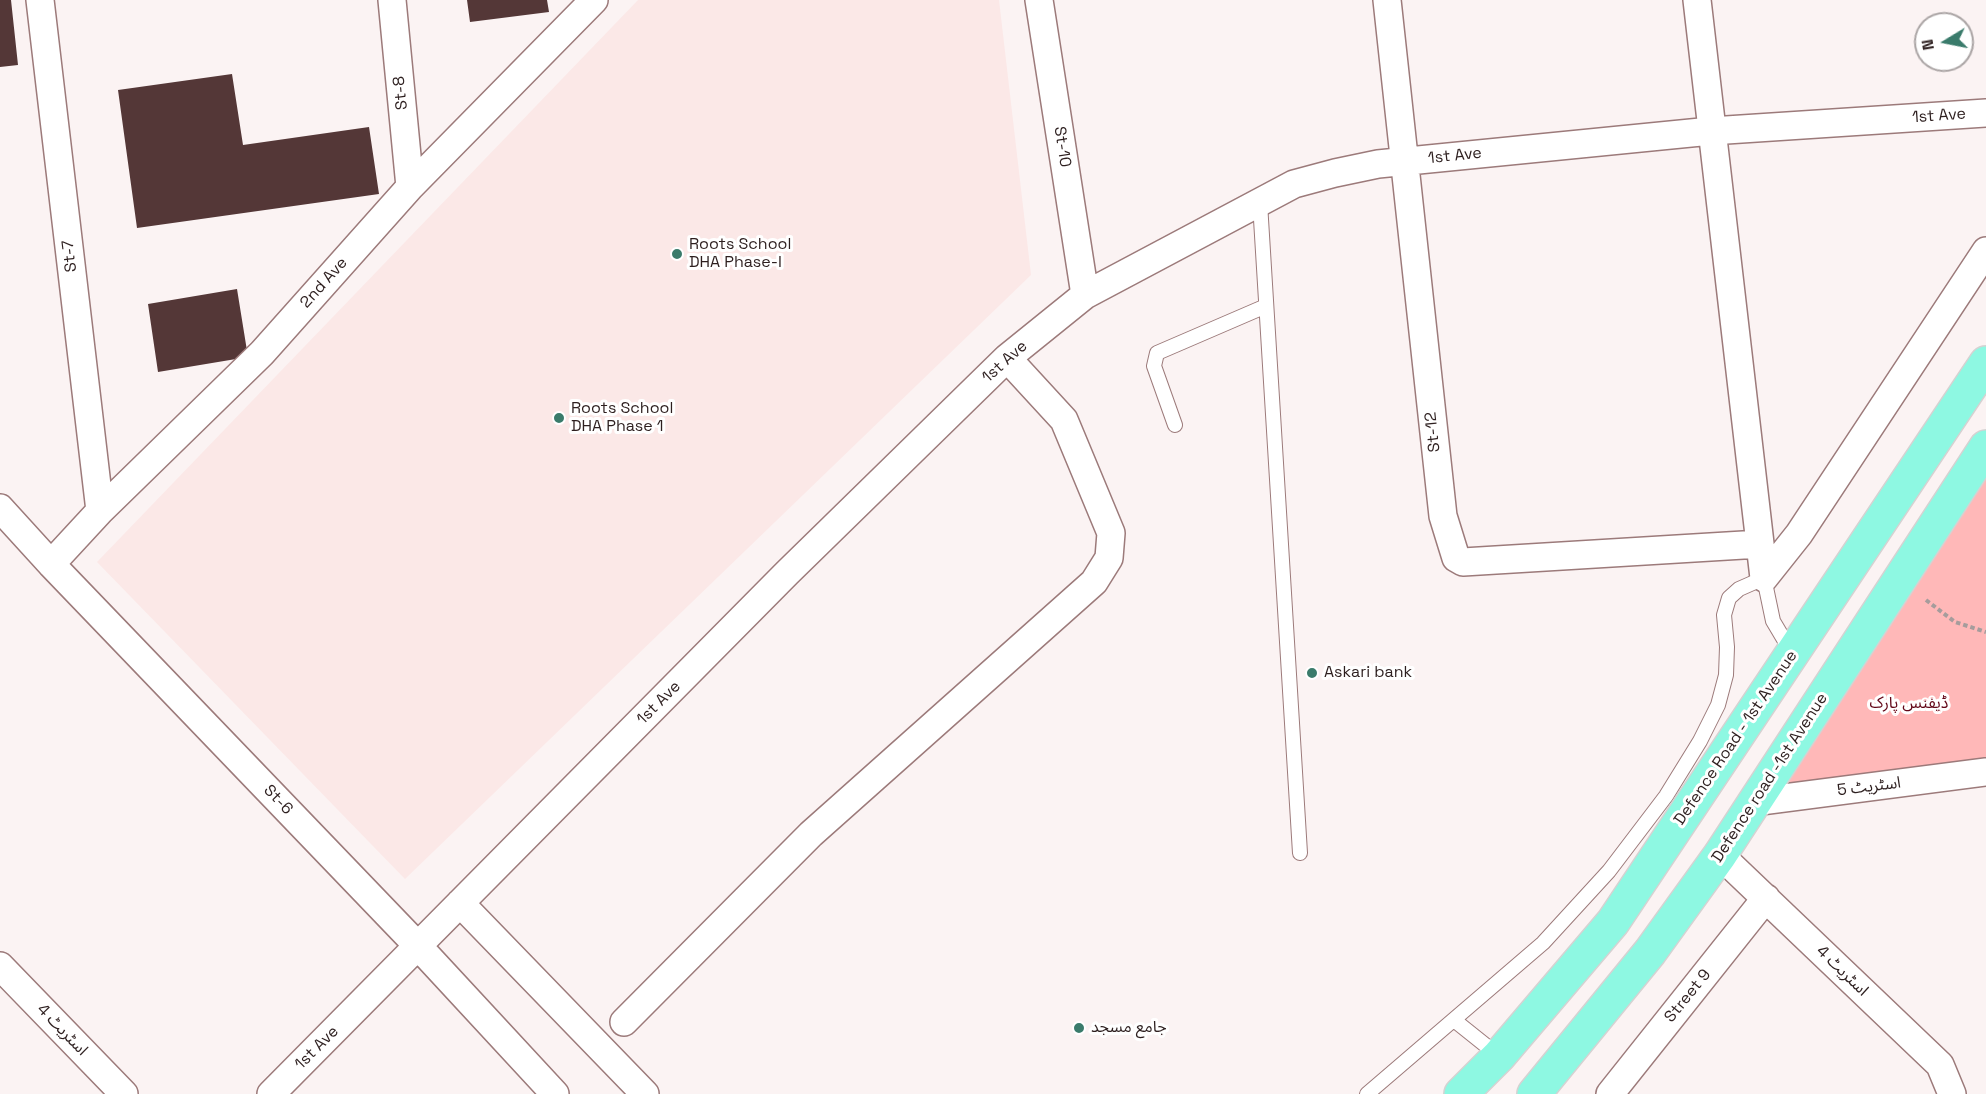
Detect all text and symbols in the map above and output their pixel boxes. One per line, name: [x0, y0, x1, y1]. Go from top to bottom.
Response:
north arrow: [1914, 12, 1974, 72]
text: N: [1916, 38, 1939, 52]
street label: St-8: [390, 75, 412, 111]
street label: 1st Ave: [1911, 105, 1967, 127]
street label: St-10: [1049, 125, 1075, 169]
street label: 1st Ave: [1427, 144, 1483, 168]
place label: Roots School DHA Phase-I: [689, 235, 791, 273]
street label: St-7: [59, 239, 81, 273]
marker: Roots School DHA Phase-I: [670, 247, 684, 261]
street label: 2nd Ave: [296, 254, 352, 312]
street label: 1st Ave: [979, 337, 1031, 387]
place label: Roots School DHA Phase 1: [571, 399, 673, 437]
marker: Roots School DHA Phase 1: [552, 411, 566, 425]
street label: St-12: [1421, 411, 1445, 453]
street label: Defence Road - 1st Avenue: [1670, 647, 1802, 829]
place label: Askari bank: [1324, 663, 1412, 683]
marker: Askari bank: [1305, 666, 1319, 680]
street label: 1st Ave: [633, 677, 685, 729]
street label: Defence road -1st Avenue: [1708, 690, 1832, 866]
park label: ڈیفنس پارک: [1870, 694, 1948, 714]
street label: اسٹریٹ 5: [1836, 774, 1902, 800]
street label: St-6: [259, 781, 297, 819]
street label: اسٹریٹ 4: [1812, 942, 1872, 1000]
street label: Street 9: [1661, 966, 1715, 1026]
street label: اسٹریٹ 4: [33, 1000, 91, 1060]
place label: جامع مسجد: [1091, 1018, 1167, 1038]
marker: جامع مسجد: [1072, 1021, 1086, 1035]
street label: 1st Ave: [291, 1022, 343, 1074]

